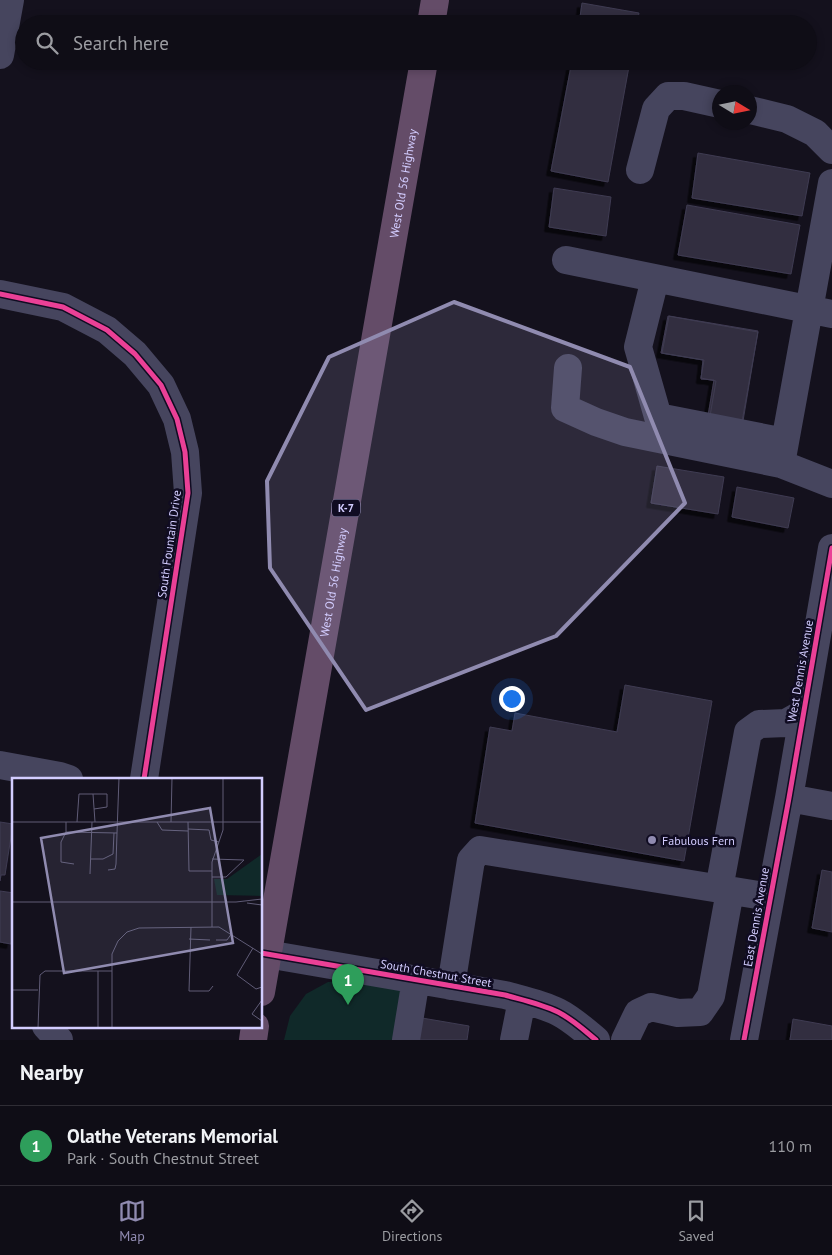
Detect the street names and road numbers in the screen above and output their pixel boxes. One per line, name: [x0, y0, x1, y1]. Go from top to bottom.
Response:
street label: West Old 56 Highway: [386, 127, 420, 239]
street label: South Fountain Drive: [154, 489, 184, 599]
road number: K-7: [332, 499, 360, 516]
street label: West Old 56 Highway: [316, 526, 350, 638]
street label: West Dennis Avenue: [784, 619, 816, 723]
street label: East Dennis Avenue: [740, 866, 772, 968]
street label: South Chestnut Street: [379, 956, 493, 990]

